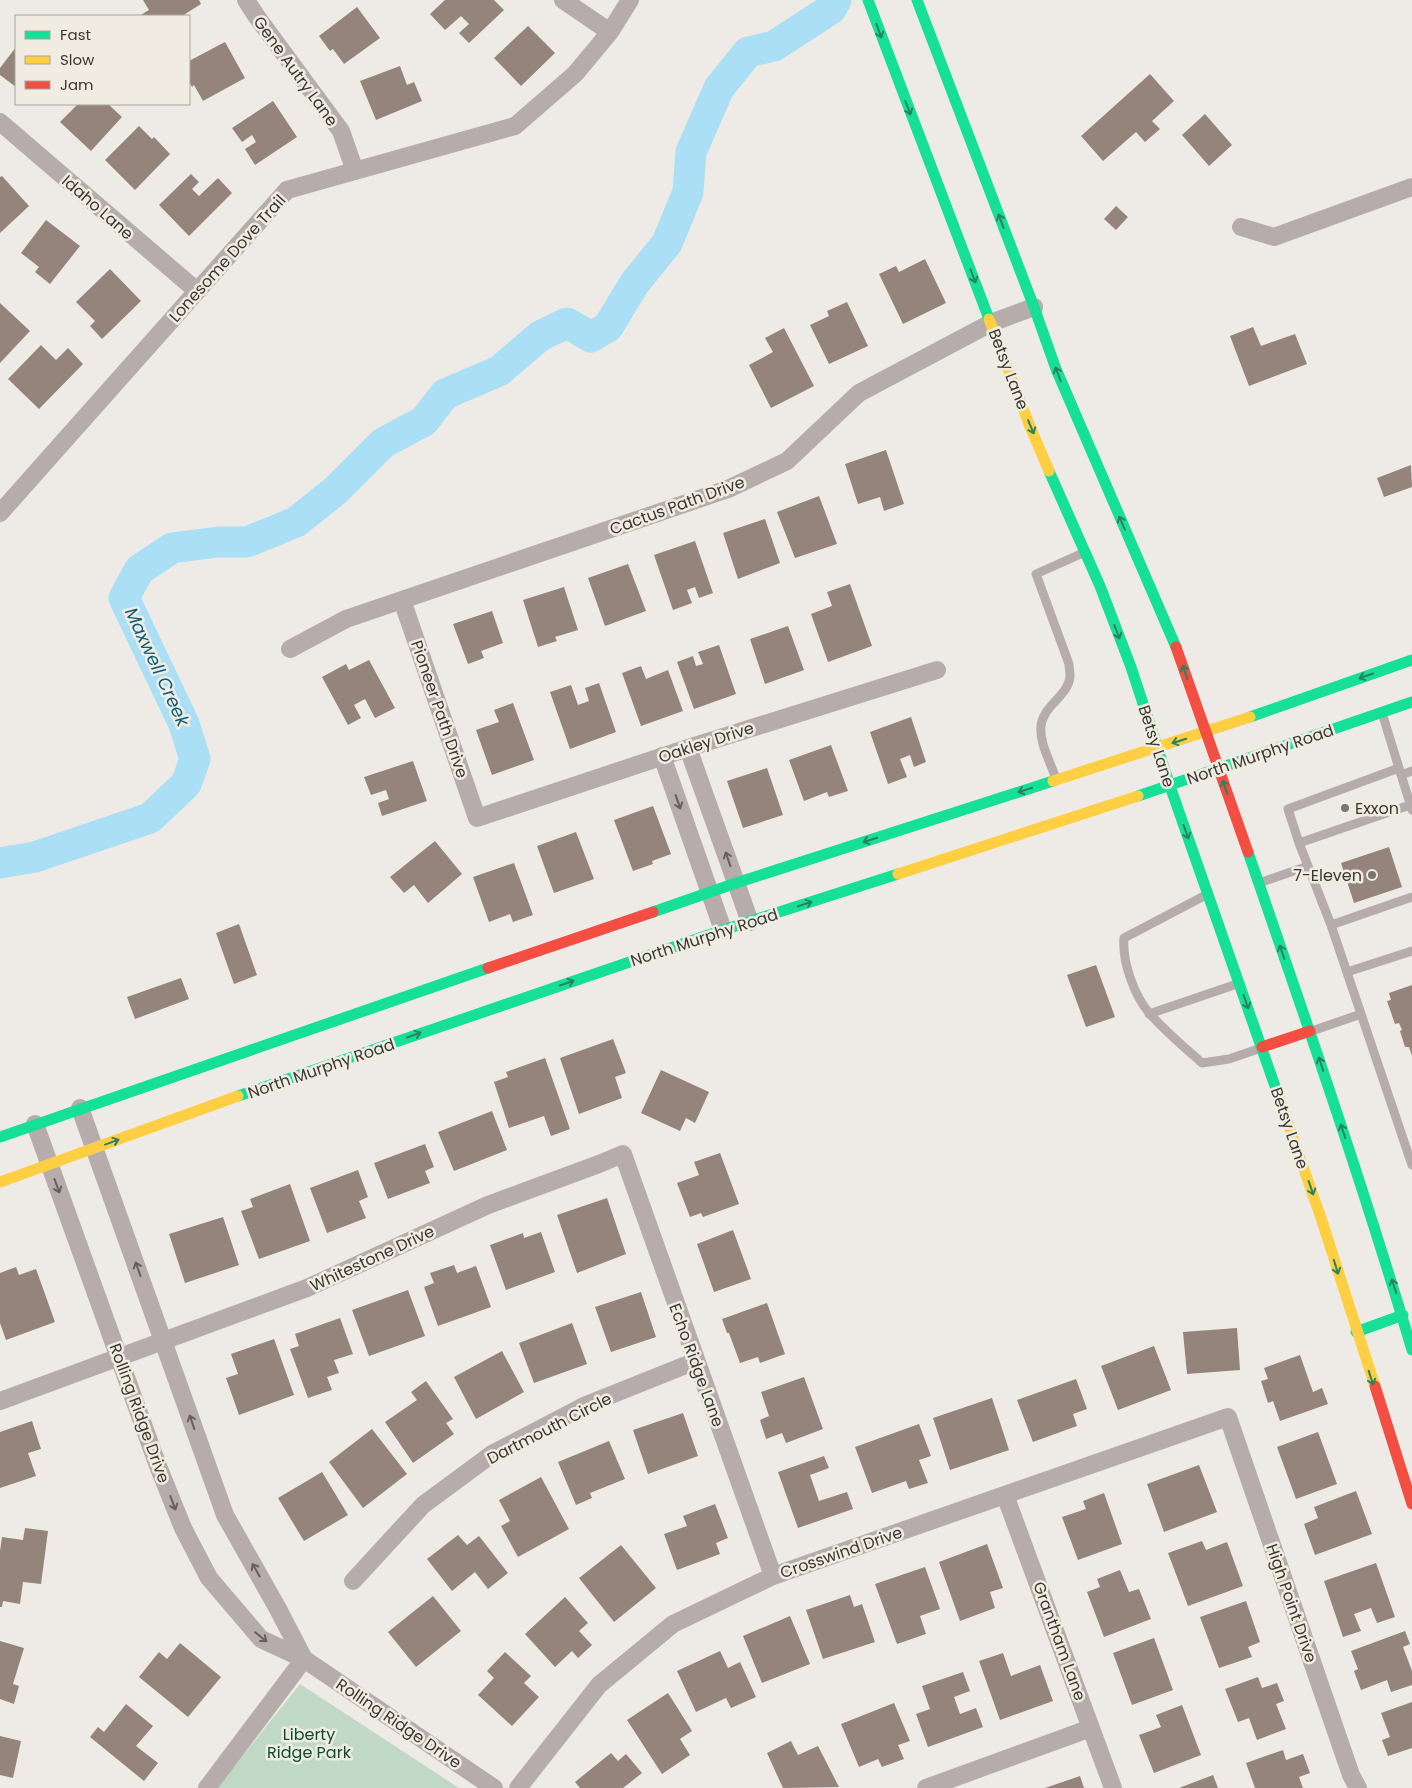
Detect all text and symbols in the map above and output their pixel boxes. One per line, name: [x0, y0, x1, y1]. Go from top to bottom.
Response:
street label: Gene Autry Lane: [248, 12, 343, 131]
legend: [15, 15, 190, 105]
one-way arrow: [875, 23, 884, 38]
text: Fast: [60, 24, 91, 45]
text: Slow: [60, 49, 95, 70]
text: Jam: [60, 74, 94, 95]
one-way arrow: [904, 100, 913, 115]
street label: Idaho Lane: [57, 170, 139, 245]
street label: Lonesome Dove Trail: [164, 189, 291, 327]
one-way arrow: [996, 214, 1005, 229]
one-way arrow: [969, 268, 978, 283]
street label: Betsy Lane: [983, 325, 1035, 413]
one-way arrow: [1053, 366, 1062, 382]
one-way arrow: [1028, 420, 1037, 435]
street label: Cactus Path Drive: [606, 470, 748, 541]
one-way arrow: [1117, 516, 1127, 531]
water label: Maxwell Creek: [119, 603, 196, 731]
one-way arrow: [1113, 623, 1122, 639]
street label: Pioneer Path Drive: [405, 637, 474, 781]
one-way arrow: [1180, 665, 1189, 681]
one-way arrow: [1359, 672, 1374, 681]
street label: Betsy Lane: [1132, 702, 1181, 790]
street label: Oakley Drive: [656, 716, 757, 769]
street label: North Murphy Road: [1184, 719, 1337, 790]
one-way arrow: [1172, 736, 1188, 746]
one-way arrow: [1220, 780, 1229, 795]
one-way arrow: [1017, 786, 1033, 796]
one-way arrow: [674, 794, 683, 810]
place label: Exxon: [1355, 797, 1399, 820]
marker: Exxon: [1339, 802, 1351, 814]
one-way arrow: [1182, 823, 1191, 839]
one-way arrow: [863, 836, 878, 845]
one-way arrow: [723, 852, 732, 868]
place label: 7-Eleven: [1293, 864, 1362, 887]
marker: 7-Eleven: [1366, 869, 1378, 881]
one-way arrow: [796, 899, 812, 908]
street label: North Murphy Road: [628, 903, 781, 972]
one-way arrow: [1277, 945, 1286, 960]
one-way arrow: [559, 978, 575, 987]
one-way arrow: [1242, 993, 1251, 1009]
one-way arrow: [405, 1030, 421, 1040]
street label: North Murphy Road: [245, 1033, 398, 1104]
one-way arrow: [1315, 1057, 1325, 1073]
street label: Betsy Lane: [1265, 1084, 1314, 1172]
one-way arrow: [1338, 1124, 1347, 1140]
one-way arrow: [104, 1137, 119, 1146]
one-way arrow: [53, 1178, 62, 1193]
one-way arrow: [1307, 1180, 1316, 1195]
street label: Whitestone Drive: [306, 1220, 438, 1297]
one-way arrow: [1332, 1259, 1342, 1275]
one-way arrow: [133, 1261, 142, 1277]
one-way arrow: [1388, 1278, 1398, 1294]
street label: Echo Ridge Lane: [663, 1300, 730, 1430]
street label: Rolling Ridge Drive: [104, 1340, 175, 1486]
one-way arrow: [1367, 1370, 1377, 1386]
street label: Dartmouth Circle: [483, 1387, 616, 1470]
one-way arrow: [187, 1414, 196, 1430]
one-way arrow: [169, 1495, 178, 1510]
street label: Crosswind Drive: [777, 1521, 905, 1584]
street label: High Point Drive: [1260, 1541, 1323, 1666]
one-way arrow: [251, 1564, 261, 1578]
street label: Grantham Lane: [1027, 1579, 1092, 1704]
one-way arrow: [255, 1631, 268, 1642]
street label: Rolling Ridge Drive: [331, 1673, 466, 1774]
park label: Liberty Ridge Park: [267, 1723, 352, 1764]

